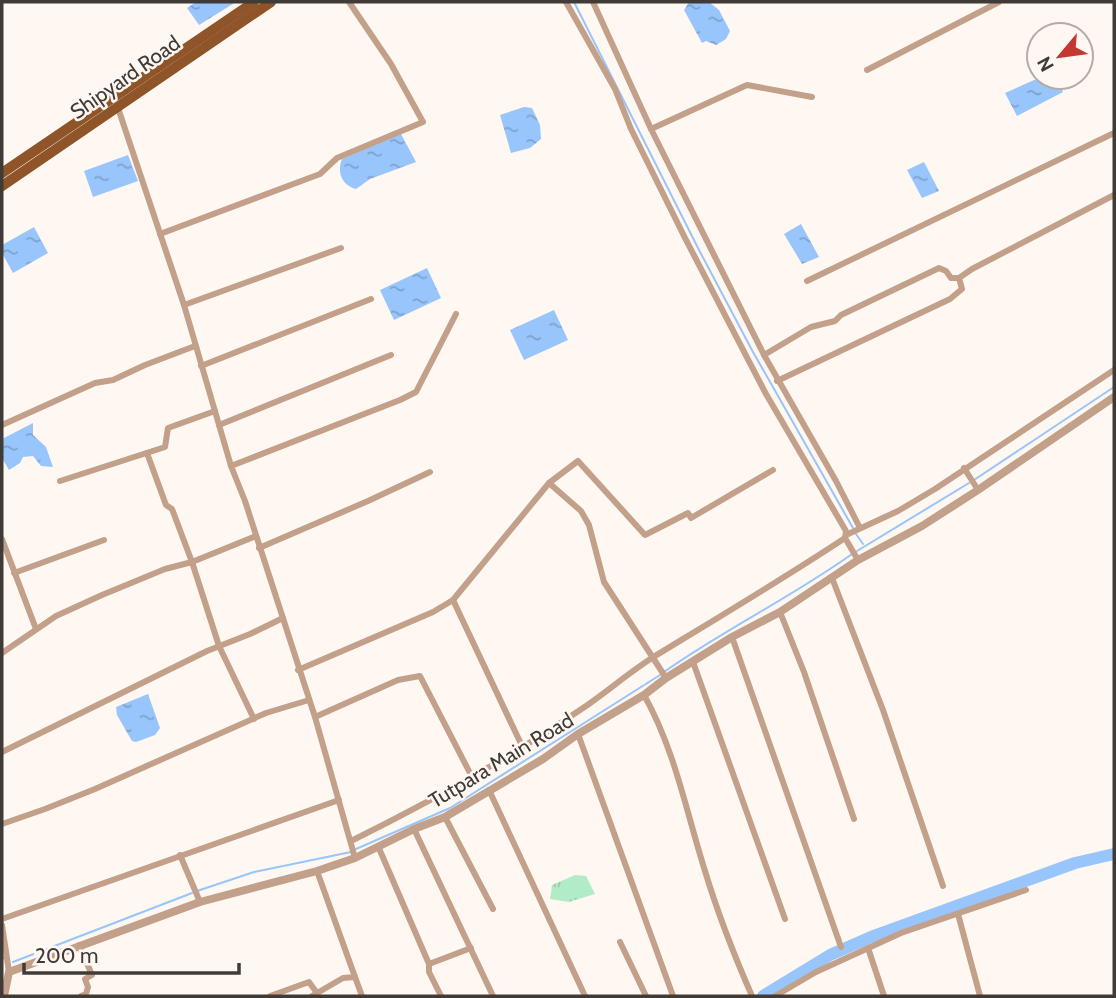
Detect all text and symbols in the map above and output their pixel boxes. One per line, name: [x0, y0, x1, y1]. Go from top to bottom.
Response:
north arrow: [1025, 21, 1095, 91]
street label: Shipyard Road: [65, 30, 185, 124]
text: N: [1032, 53, 1059, 75]
street label: Tutpara Main Road: [424, 707, 578, 813]
scale bar: [24, 932, 240, 976]
text: 200 m: [35, 943, 98, 968]

